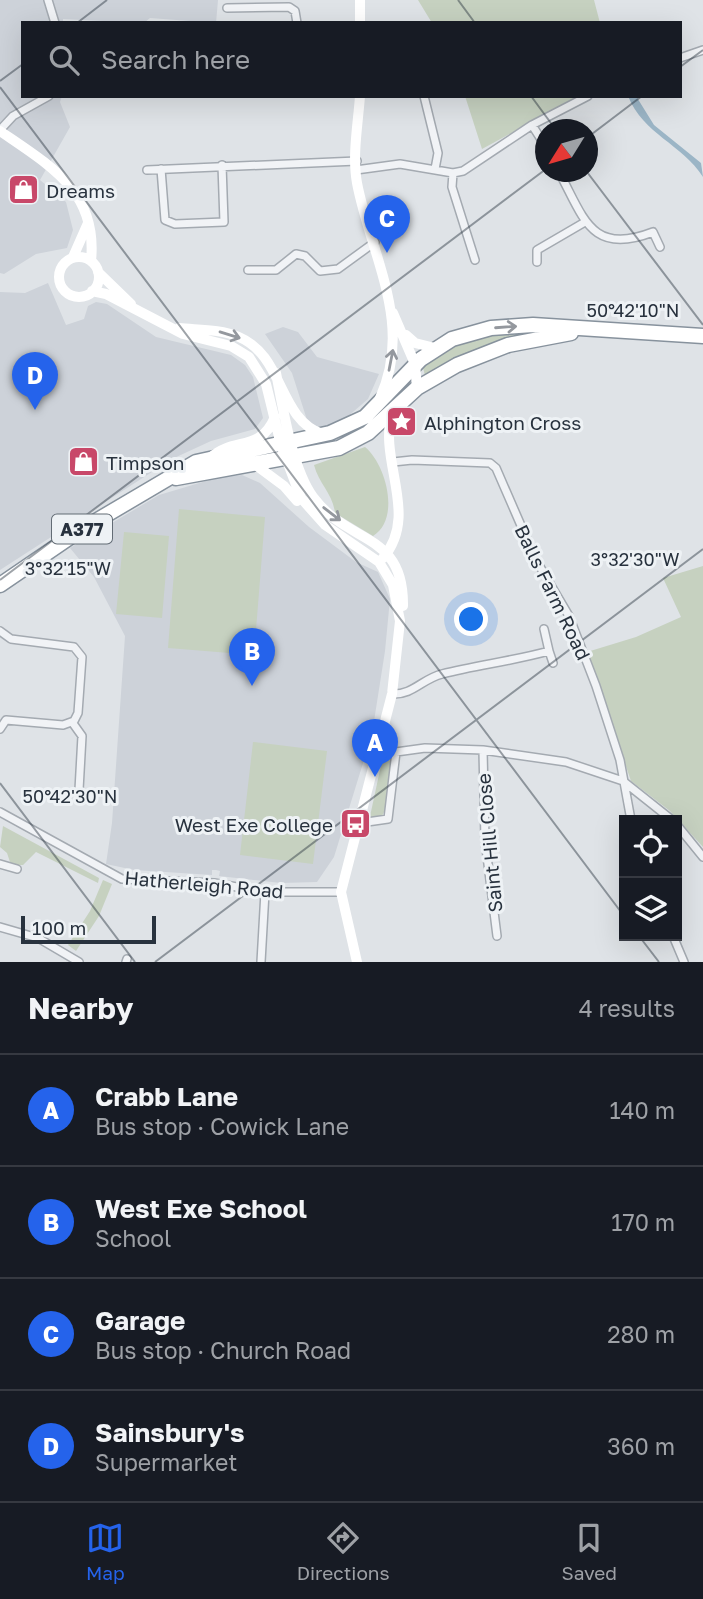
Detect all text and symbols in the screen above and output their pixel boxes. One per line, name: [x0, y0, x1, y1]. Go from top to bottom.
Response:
search box: [21, 21, 682, 98]
icon: search: [45, 41, 83, 79]
text: Search here: [101, 44, 250, 75]
north arrow: [535, 119, 598, 182]
shop icon: Dreams: [6, 173, 40, 207]
place label: Dreams: [46, 179, 115, 202]
pin: C: [364, 195, 410, 253]
text: 50°42'10"N: [587, 299, 679, 321]
one-way arrow: [494, 320, 517, 333]
one-way arrow: [219, 329, 241, 342]
one-way arrow: [385, 349, 399, 372]
pin: D: [12, 352, 58, 410]
place icon: Alphington Cross: [384, 405, 418, 439]
place label: Alphington Cross: [424, 411, 581, 434]
shop icon: Timpson: [66, 445, 100, 479]
place label: Timpson: [106, 451, 185, 474]
one-way arrow: [322, 507, 340, 522]
road number: A377: [52, 514, 112, 544]
street label: Balls Farm Road: [510, 521, 596, 663]
text: 3°32'30"W: [591, 548, 679, 570]
text: 3°32'15"W: [25, 557, 111, 579]
your location: [454, 602, 488, 636]
pin: B: [229, 628, 275, 686]
pin: A: [352, 719, 398, 777]
street label: Saint Hill Close: [471, 772, 507, 914]
text: 50°42'30"N: [23, 785, 117, 807]
bus stop icon: West Exe College: [339, 807, 373, 841]
place label: West Exe College: [175, 813, 333, 836]
map controls: [619, 815, 682, 941]
button: locate: [619, 815, 682, 878]
street label: Hatherleigh Road: [124, 866, 284, 902]
button: layers: [619, 878, 682, 941]
scale bar: [21, 913, 156, 945]
text: 100 m: [32, 916, 86, 939]
text: Nearby: [28, 990, 133, 1026]
text: 4 results: [579, 994, 675, 1022]
text: Crabb Lane: [95, 1081, 238, 1112]
text: A: [43, 1096, 59, 1124]
text: 140 m: [609, 1096, 675, 1124]
text: Bus stop · Cowick Lane: [95, 1112, 349, 1140]
text: West Exe School: [95, 1193, 307, 1224]
text: B: [43, 1208, 59, 1236]
text: 170 m: [611, 1208, 675, 1236]
text: School: [95, 1224, 171, 1252]
text: Garage: [95, 1305, 185, 1336]
text: C: [43, 1320, 59, 1348]
text: 280 m: [607, 1320, 675, 1348]
text: Bus stop · Church Road: [95, 1336, 351, 1364]
text: Sainsbury's: [95, 1417, 244, 1448]
text: D: [43, 1432, 59, 1460]
text: 360 m: [607, 1432, 675, 1460]
text: Supermarket: [95, 1448, 238, 1476]
tab: Map: [86, 1519, 125, 1584]
tab: Directions: [297, 1519, 390, 1584]
tab: Saved: [562, 1519, 617, 1584]

